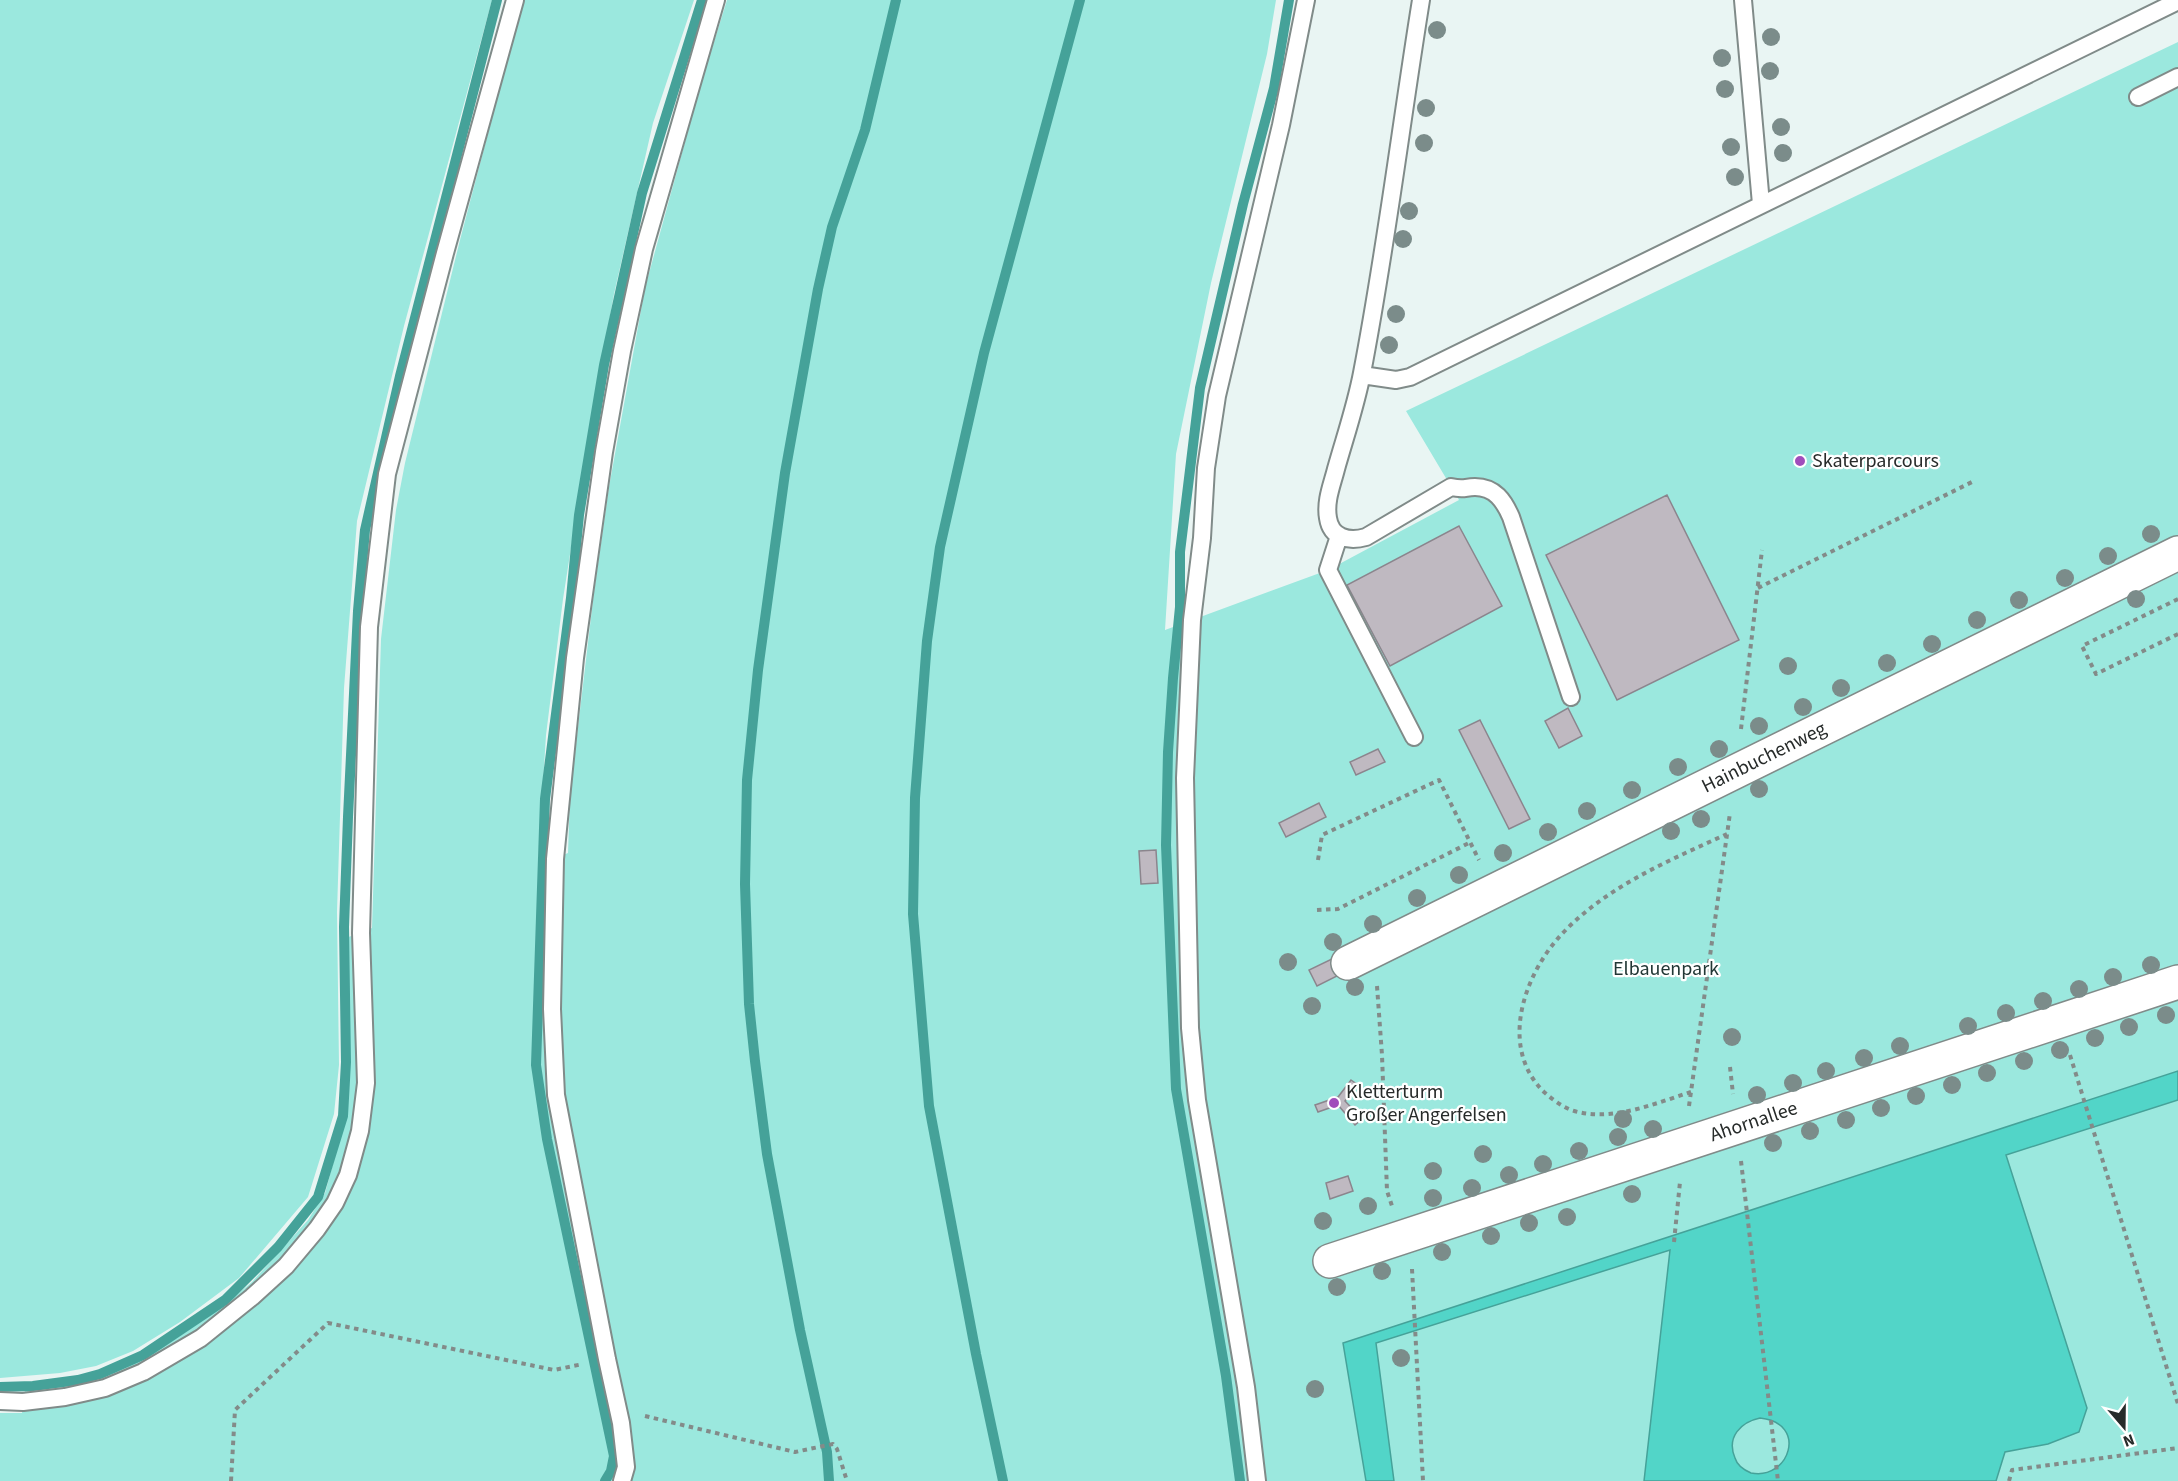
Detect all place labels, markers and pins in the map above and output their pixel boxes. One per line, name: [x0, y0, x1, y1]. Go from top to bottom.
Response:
place label: Skaterparcours: [1812, 447, 1939, 475]
marker: Skaterparcours: [1793, 454, 1807, 468]
place label: Kletterturm Großer Angerfelsen: [1346, 1078, 1507, 1129]
marker: Kletterturm Großer Angerfelsen: [1327, 1096, 1341, 1110]

